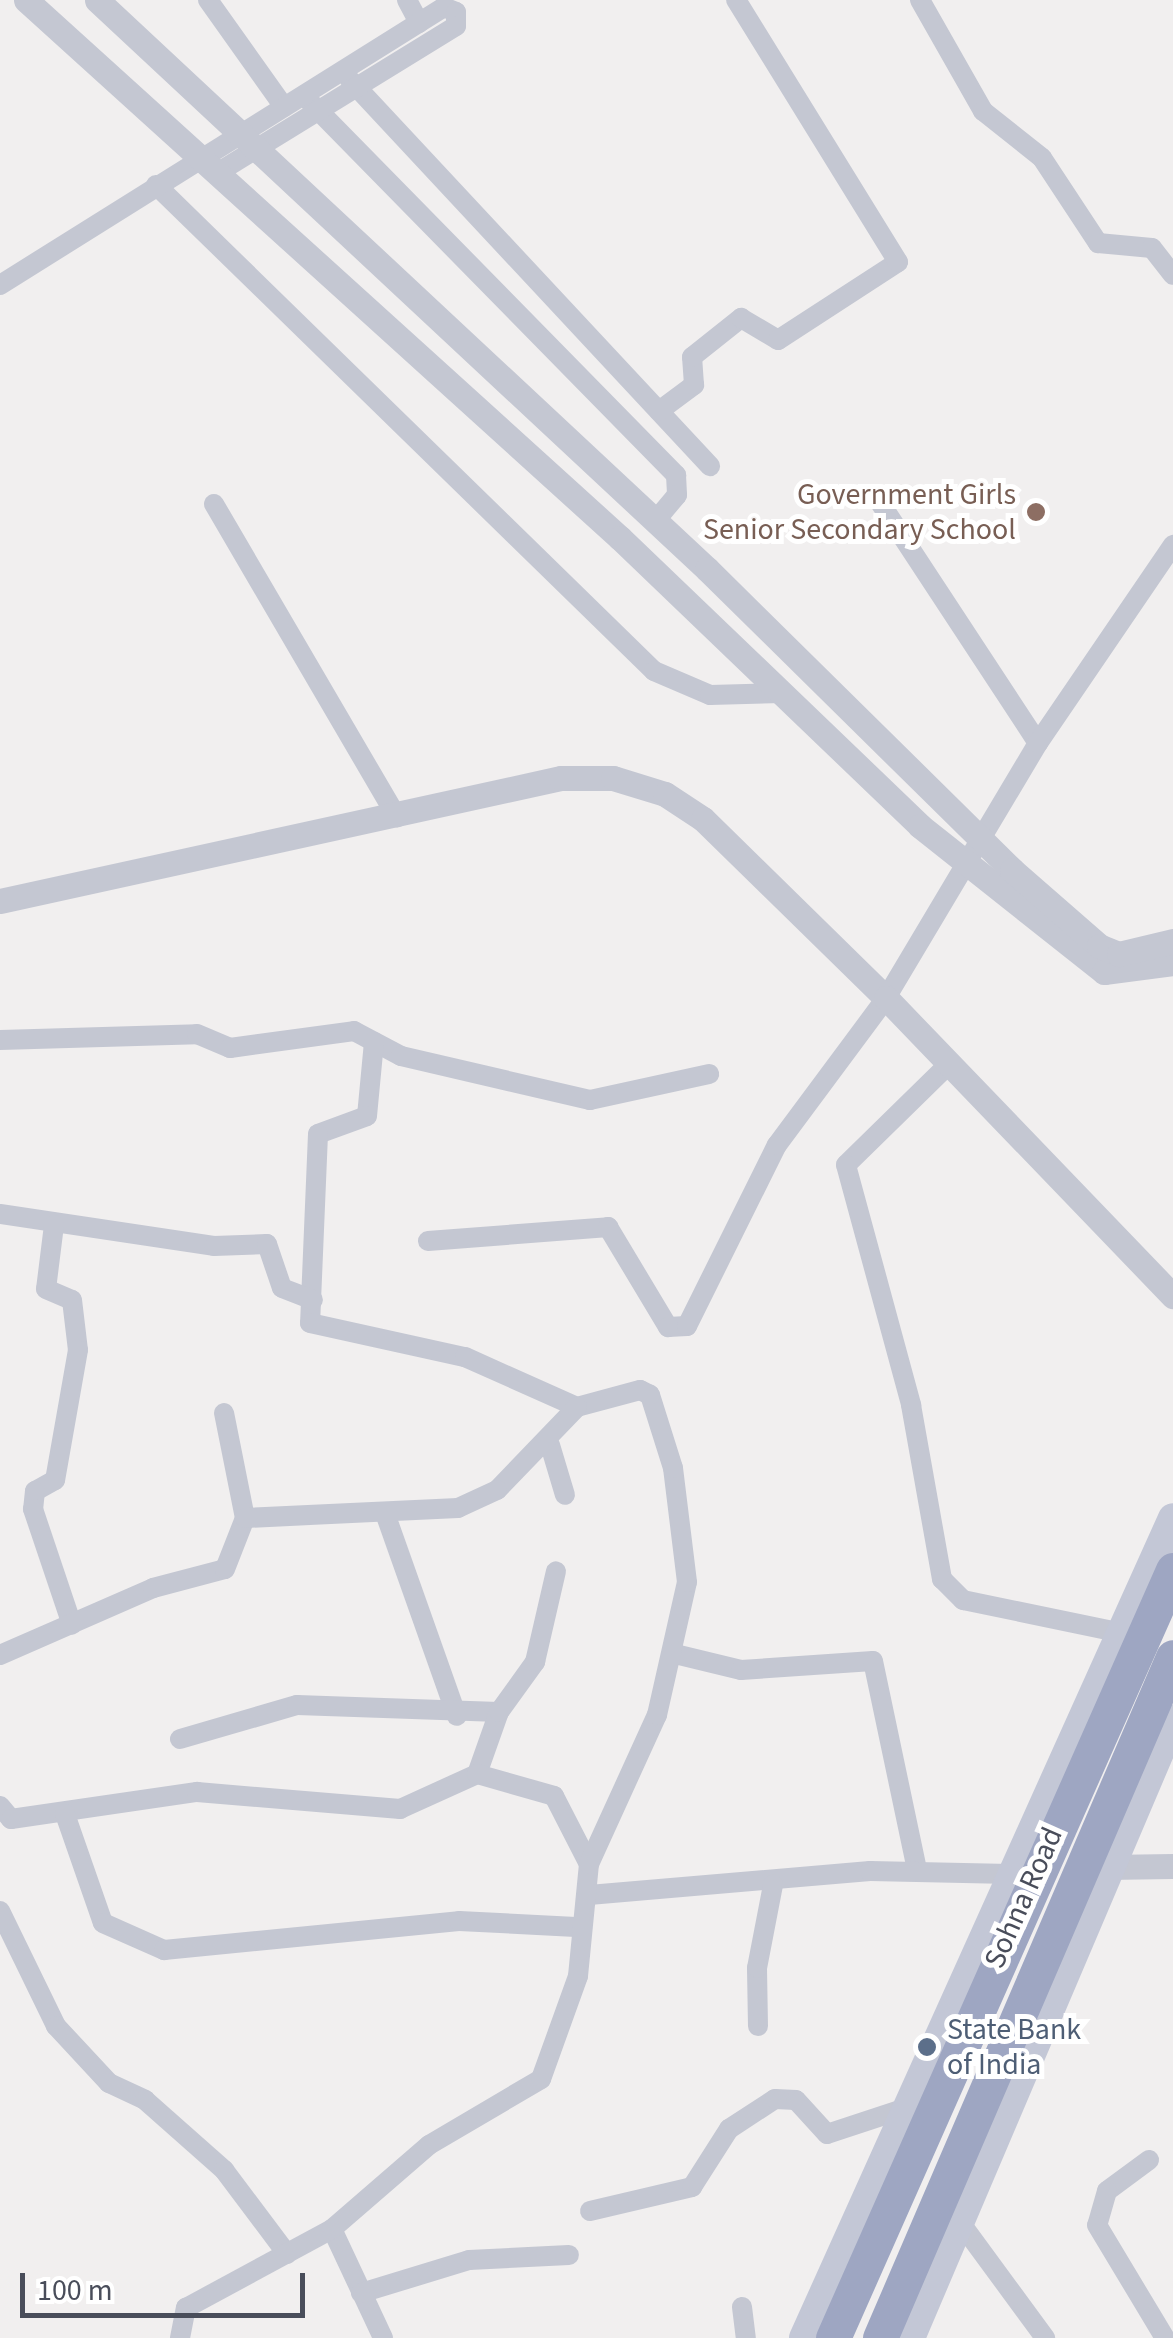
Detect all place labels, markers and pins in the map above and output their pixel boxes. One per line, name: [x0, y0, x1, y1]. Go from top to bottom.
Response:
place label: Government Girls Senior Secondary School: [703, 477, 1016, 548]
marker: Government Girls Senior Secondary School: [1025, 501, 1047, 523]
place label: State Bank of India: [947, 2012, 1081, 2082]
marker: State Bank of India: [916, 2036, 938, 2058]

